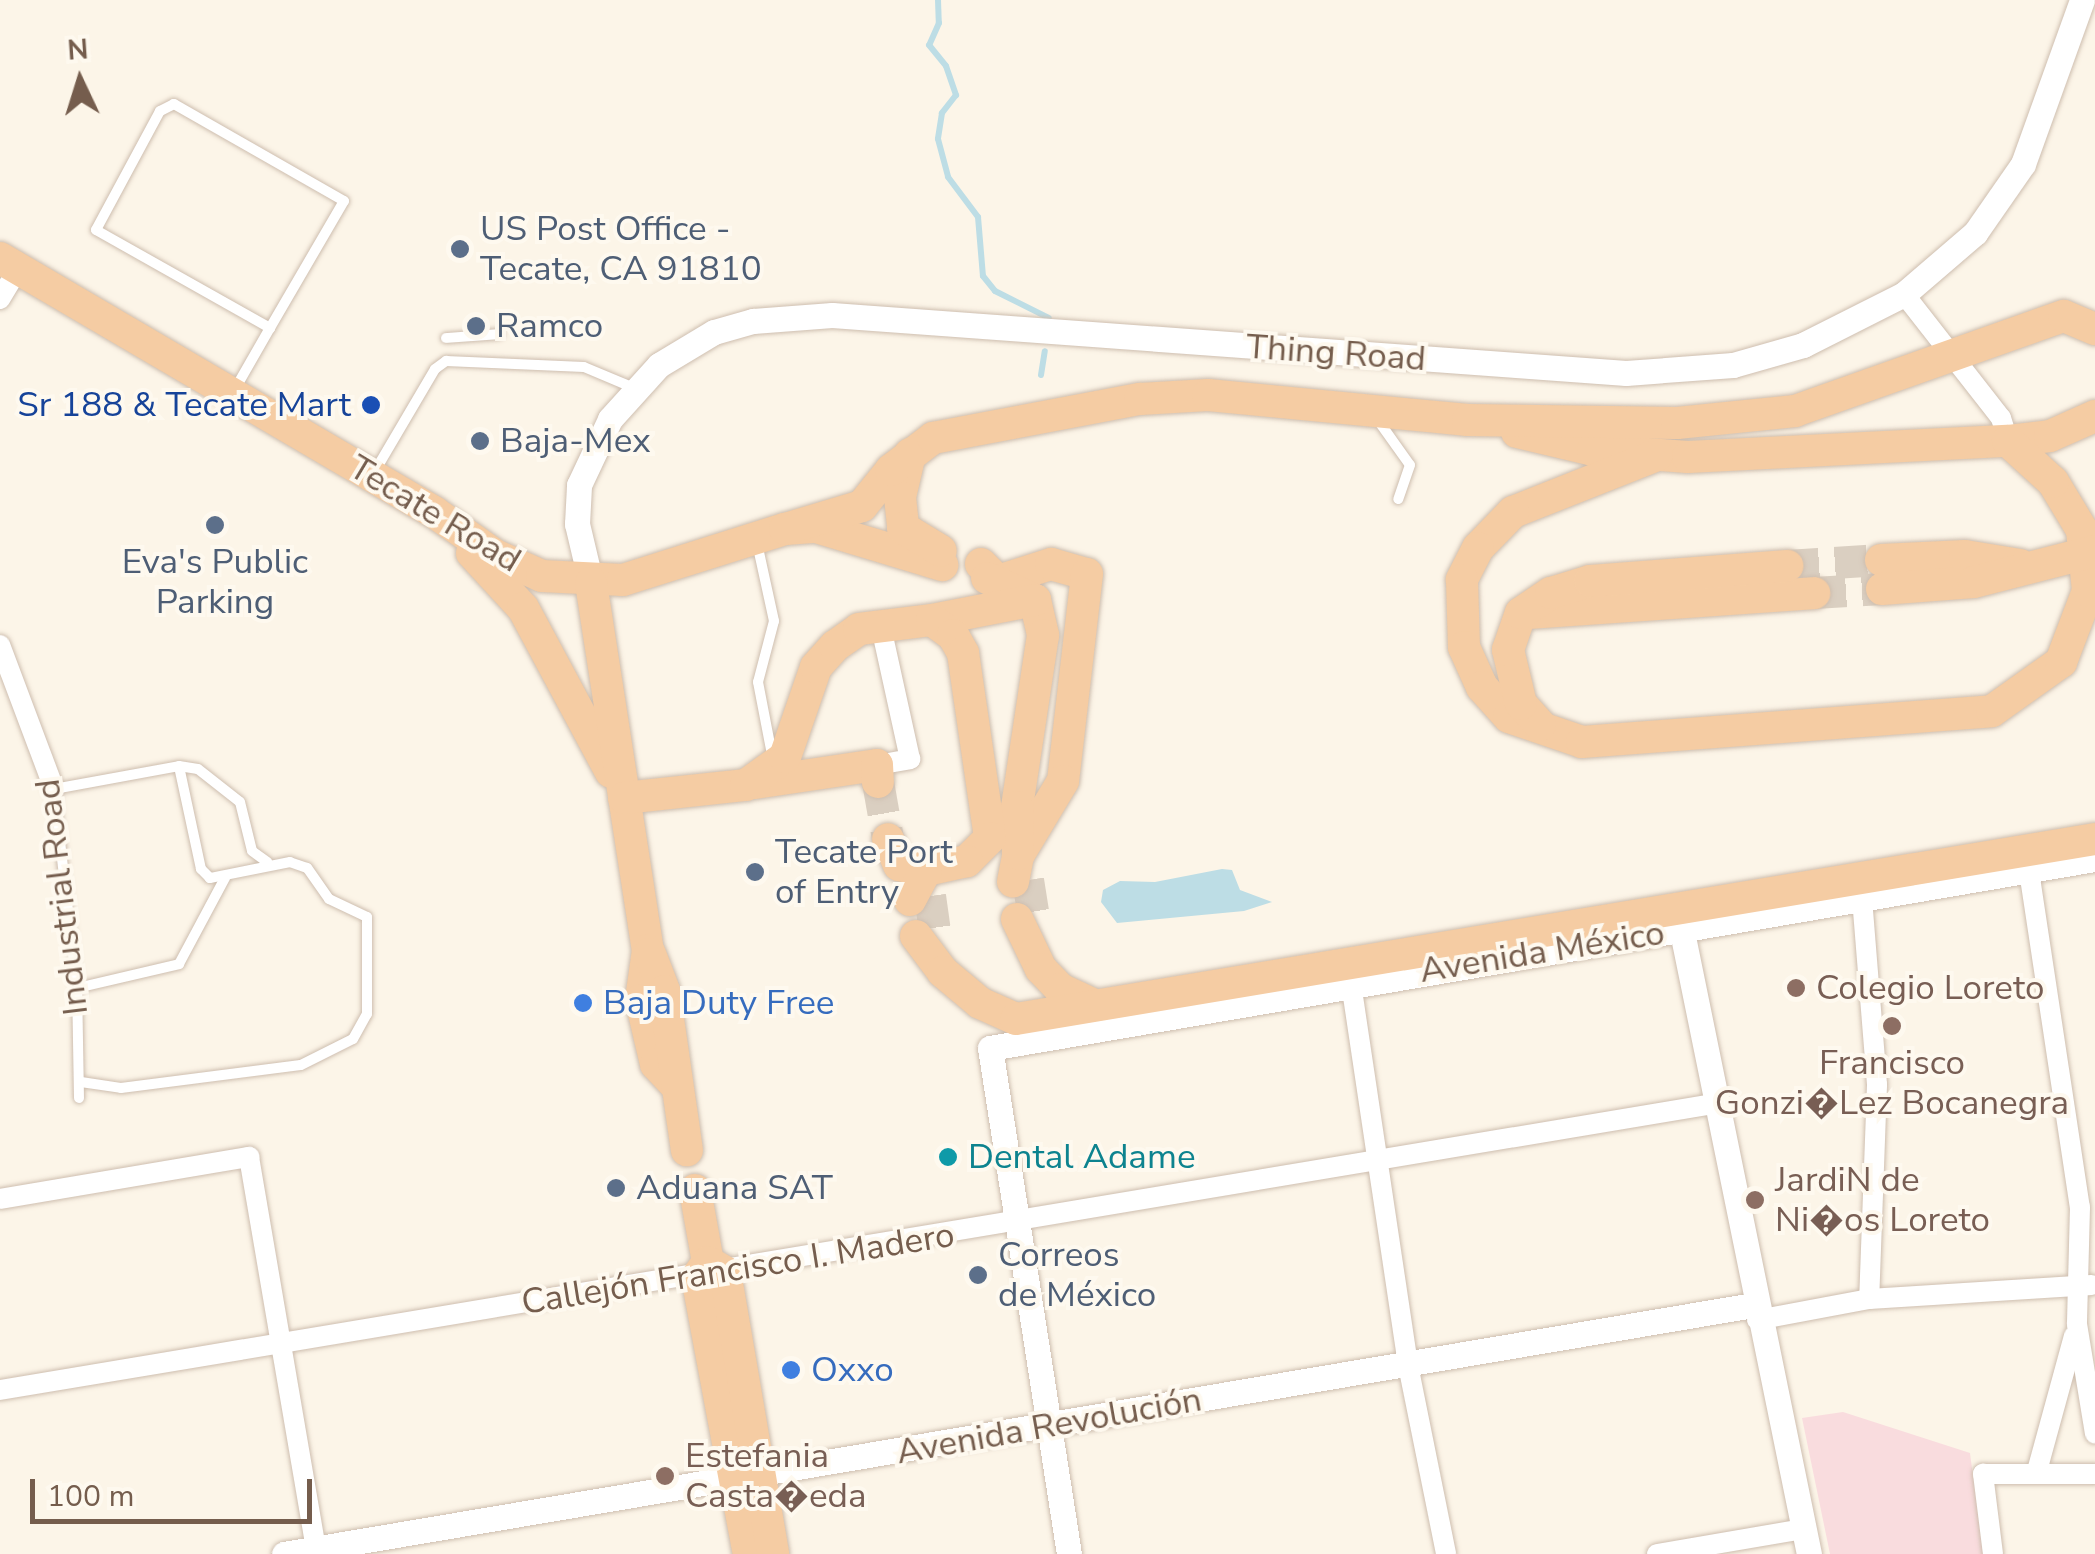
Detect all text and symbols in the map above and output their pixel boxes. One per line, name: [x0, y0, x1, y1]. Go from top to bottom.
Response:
north arrow: [30, 30, 130, 130]
text: N: [66, 30, 90, 70]
place label: US Post Office - Tecate, CA 91810: [480, 208, 762, 290]
marker: US Post Office - Tecate, CA 91810: [449, 238, 471, 260]
place label: Ramco: [496, 305, 603, 347]
marker: Ramco: [465, 315, 487, 337]
street label: Thing Road: [1245, 326, 1427, 380]
place label: Sr 188 & Tecate Mart: [17, 384, 351, 426]
marker: Sr 188 & Tecate Mart: [360, 394, 382, 416]
place label: Baja-Mex: [500, 420, 651, 462]
marker: Baja-Mex: [469, 430, 491, 452]
street label: Tecate Road: [342, 446, 528, 582]
marker: Eva's Public Parking: [204, 514, 226, 536]
place label: Eva's Public Parking: [122, 541, 308, 623]
street label: Industrial Road: [27, 776, 97, 1018]
place label: Tecate Port of Entry: [775, 831, 953, 913]
marker: Tecate Port of Entry: [744, 861, 766, 883]
street label: Avenida México: [1417, 912, 1667, 992]
place label: Colegio Loreto: [1816, 967, 2044, 1009]
marker: Colegio Loreto: [1785, 977, 1807, 999]
place label: Baja Duty Free: [603, 982, 834, 1024]
marker: Baja Duty Free: [572, 992, 594, 1014]
marker: Francisco Gonzi�Lez Bocanegra: [1881, 1015, 1903, 1037]
place label: Francisco Gonzi�Lez Bocanegra: [1715, 1042, 2069, 1124]
place label: Dental Adame: [968, 1136, 1195, 1178]
marker: Dental Adame: [937, 1146, 959, 1168]
place label: JardiN de Ni�os Loreto: [1775, 1159, 1990, 1241]
place label: Aduana SAT: [636, 1167, 833, 1209]
marker: Aduana SAT: [605, 1177, 627, 1199]
marker: JardiN de Ni�os Loreto: [1744, 1189, 1766, 1211]
street label: Callejón Francisco I. Madero: [519, 1214, 957, 1324]
place label: Correos de México: [998, 1234, 1156, 1316]
marker: Correos de México: [967, 1264, 989, 1286]
place label: Oxxo: [811, 1349, 894, 1391]
marker: Oxxo: [780, 1359, 802, 1381]
street label: Avenida Revolución: [893, 1378, 1205, 1474]
place label: Estefania Casta�eda: [685, 1435, 867, 1517]
scale bar: [35, 1459, 318, 1521]
marker: Estefania Casta�eda: [654, 1465, 676, 1487]
text: 100 m: [47, 1476, 134, 1517]

